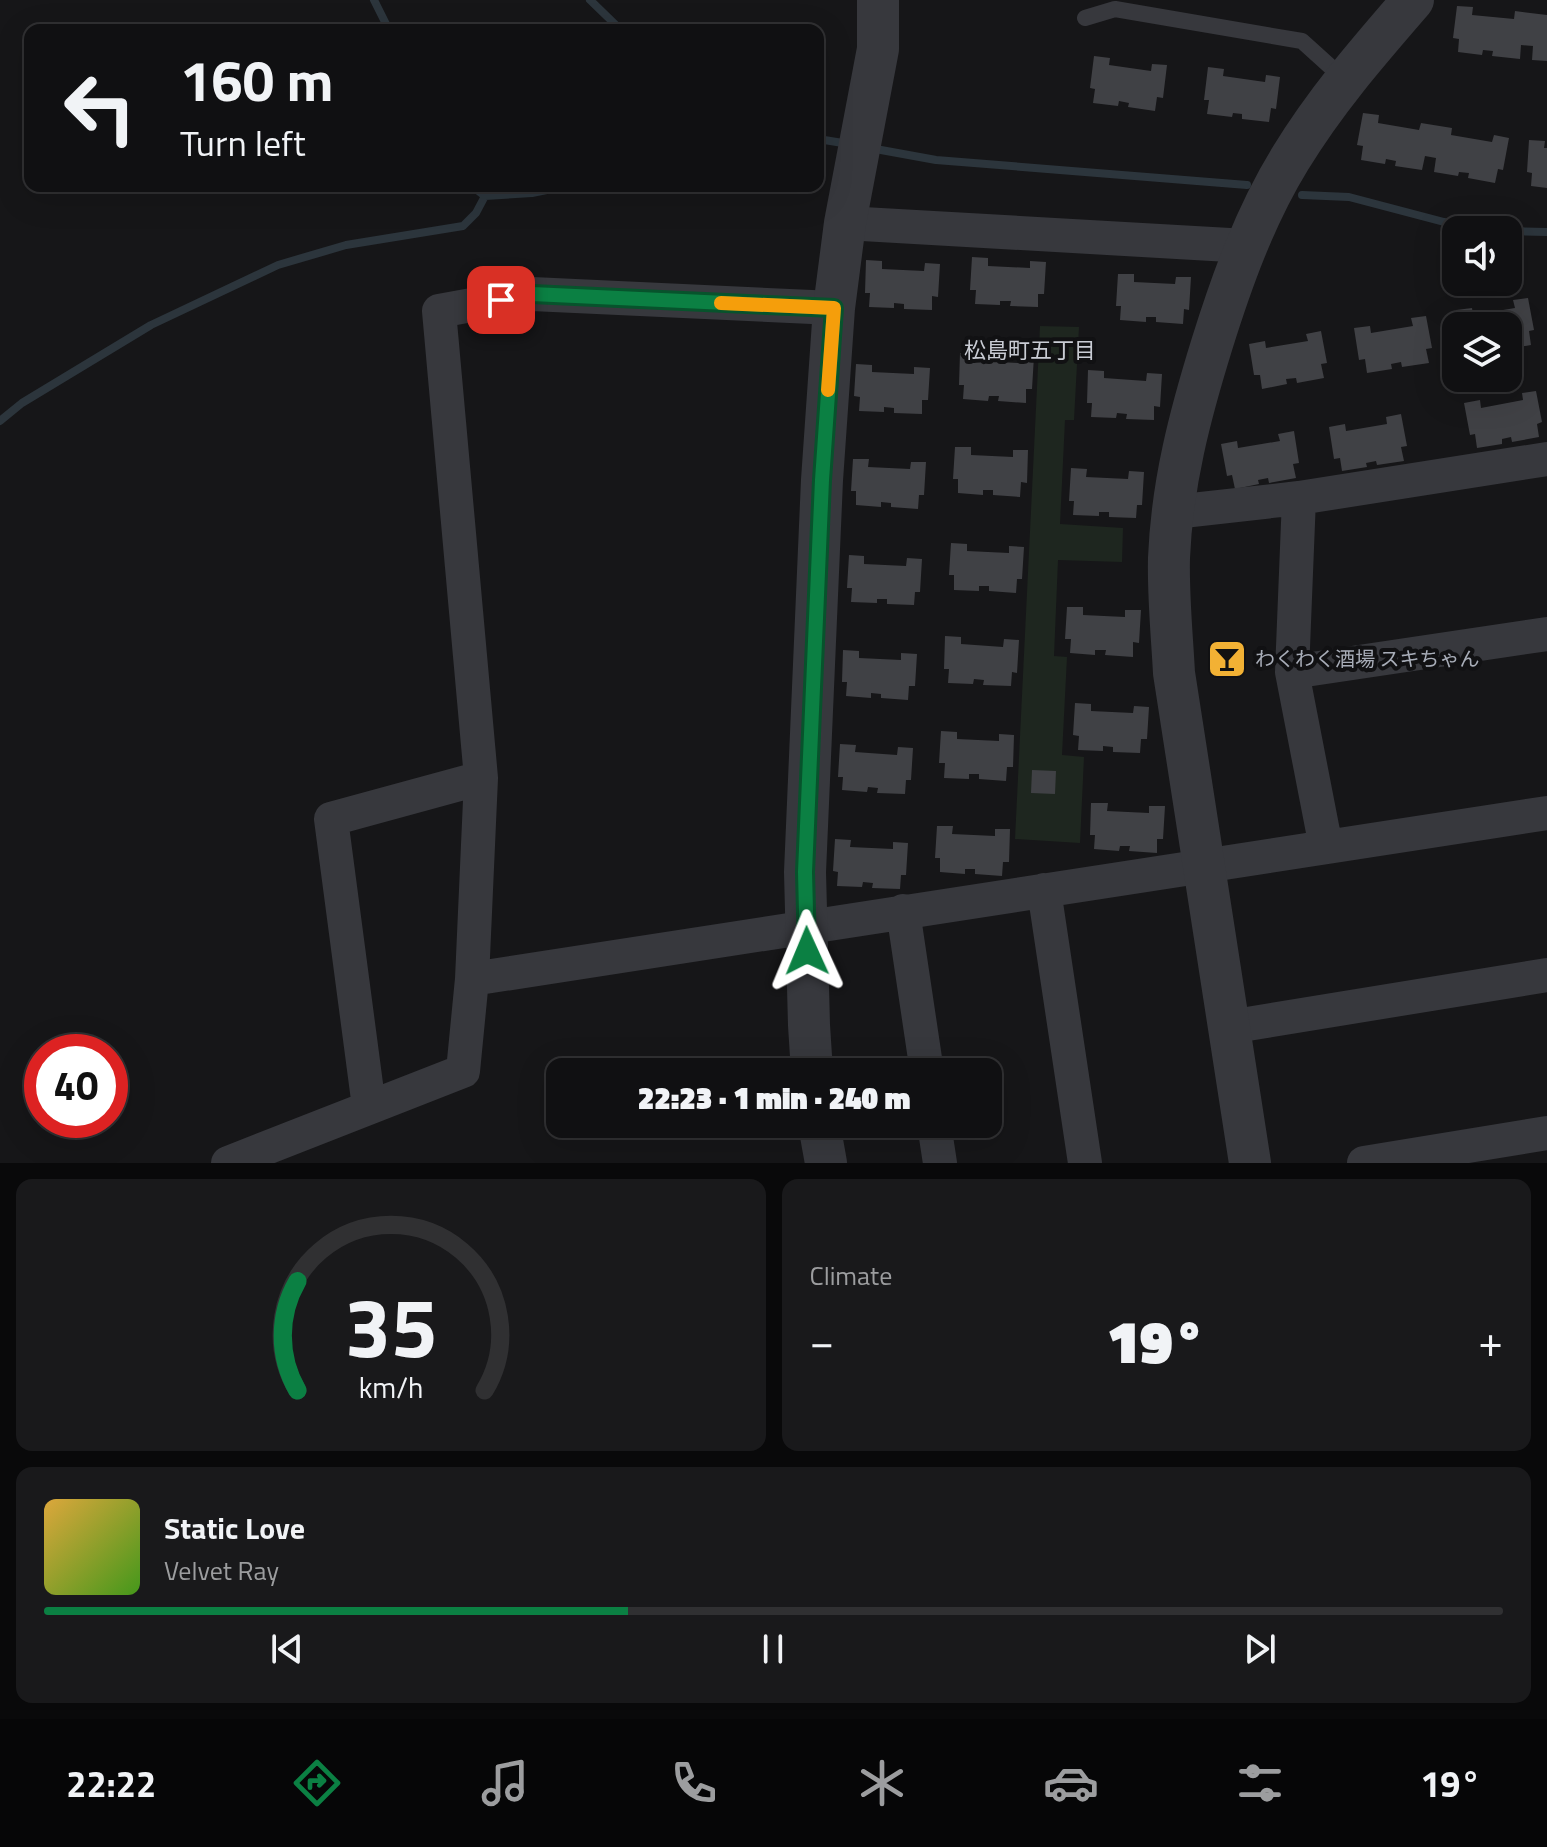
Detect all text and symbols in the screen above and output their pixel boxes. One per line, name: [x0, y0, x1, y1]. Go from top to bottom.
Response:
text: 160 m: [180, 38, 333, 123]
icon: left: [48, 56, 152, 160]
text: Turn left: [180, 115, 306, 170]
map controls: [1442, 216, 1522, 392]
button: sound: [1442, 216, 1522, 296]
pin: [467, 266, 535, 334]
icon: arrive: [479, 278, 523, 322]
button: layers: [1442, 312, 1522, 392]
district label: 松島町五丁目: [964, 333, 1096, 367]
bar icon: わくわく酒場 スキちゃん: [1206, 638, 1248, 680]
place label: わくわく酒場 スキちゃん: [1255, 643, 1479, 674]
position arrow: [765, 909, 849, 993]
speed limit sign: 40: [24, 1034, 128, 1138]
text: 22:23 · 1 min · 240 m: [638, 1075, 910, 1121]
text: Climate: [810, 1256, 892, 1295]
text: 35: [344, 1263, 437, 1389]
text: 19°: [1107, 1295, 1206, 1386]
text: −: [810, 1307, 834, 1374]
text: +: [1478, 1307, 1503, 1374]
text: km/h: [358, 1366, 423, 1409]
text: Static Love: [164, 1505, 305, 1551]
text: Velvet Ray: [164, 1551, 279, 1590]
icon: previous: [265, 1627, 309, 1671]
icon: pause: [751, 1627, 795, 1671]
icon: next: [1238, 1627, 1282, 1671]
icon: directions: [289, 1755, 345, 1811]
icon: music: [477, 1755, 533, 1811]
icon: phone: [666, 1755, 722, 1811]
icon: climate: [854, 1755, 910, 1811]
icon: car: [1043, 1755, 1099, 1811]
icon: filters: [1232, 1755, 1288, 1811]
text: 22:22: [66, 1756, 156, 1811]
text: 19°: [1420, 1756, 1481, 1811]

